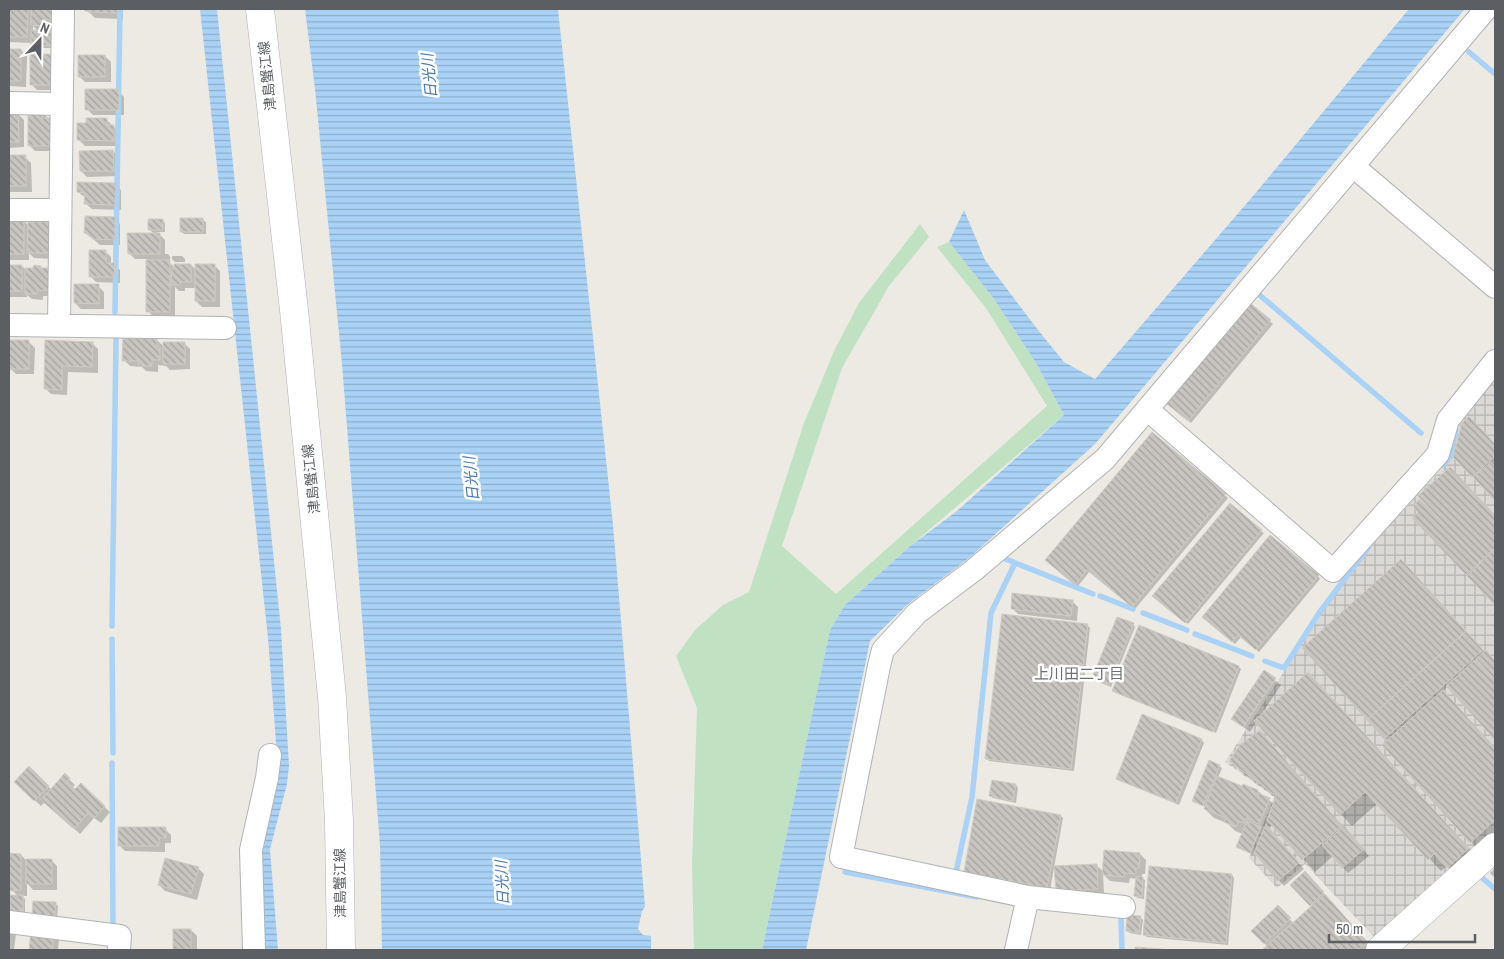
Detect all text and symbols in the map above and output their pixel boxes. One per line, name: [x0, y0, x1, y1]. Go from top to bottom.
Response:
north arrow: [15, 15, 65, 65]
text: N: [38, 18, 52, 38]
street label: 津島蟹江線: [254, 40, 280, 112]
water label: 日光川: [416, 51, 442, 99]
street label: 津島蟹江線: [298, 443, 324, 515]
water label: 日光川: [458, 454, 484, 502]
district label: 上川田二丁目: [1034, 663, 1124, 684]
street label: 津島蟹江線: [330, 848, 350, 918]
water label: 日光川: [490, 858, 514, 906]
scale bar: [1329, 912, 1475, 944]
text: 50 m: [1336, 918, 1363, 939]

